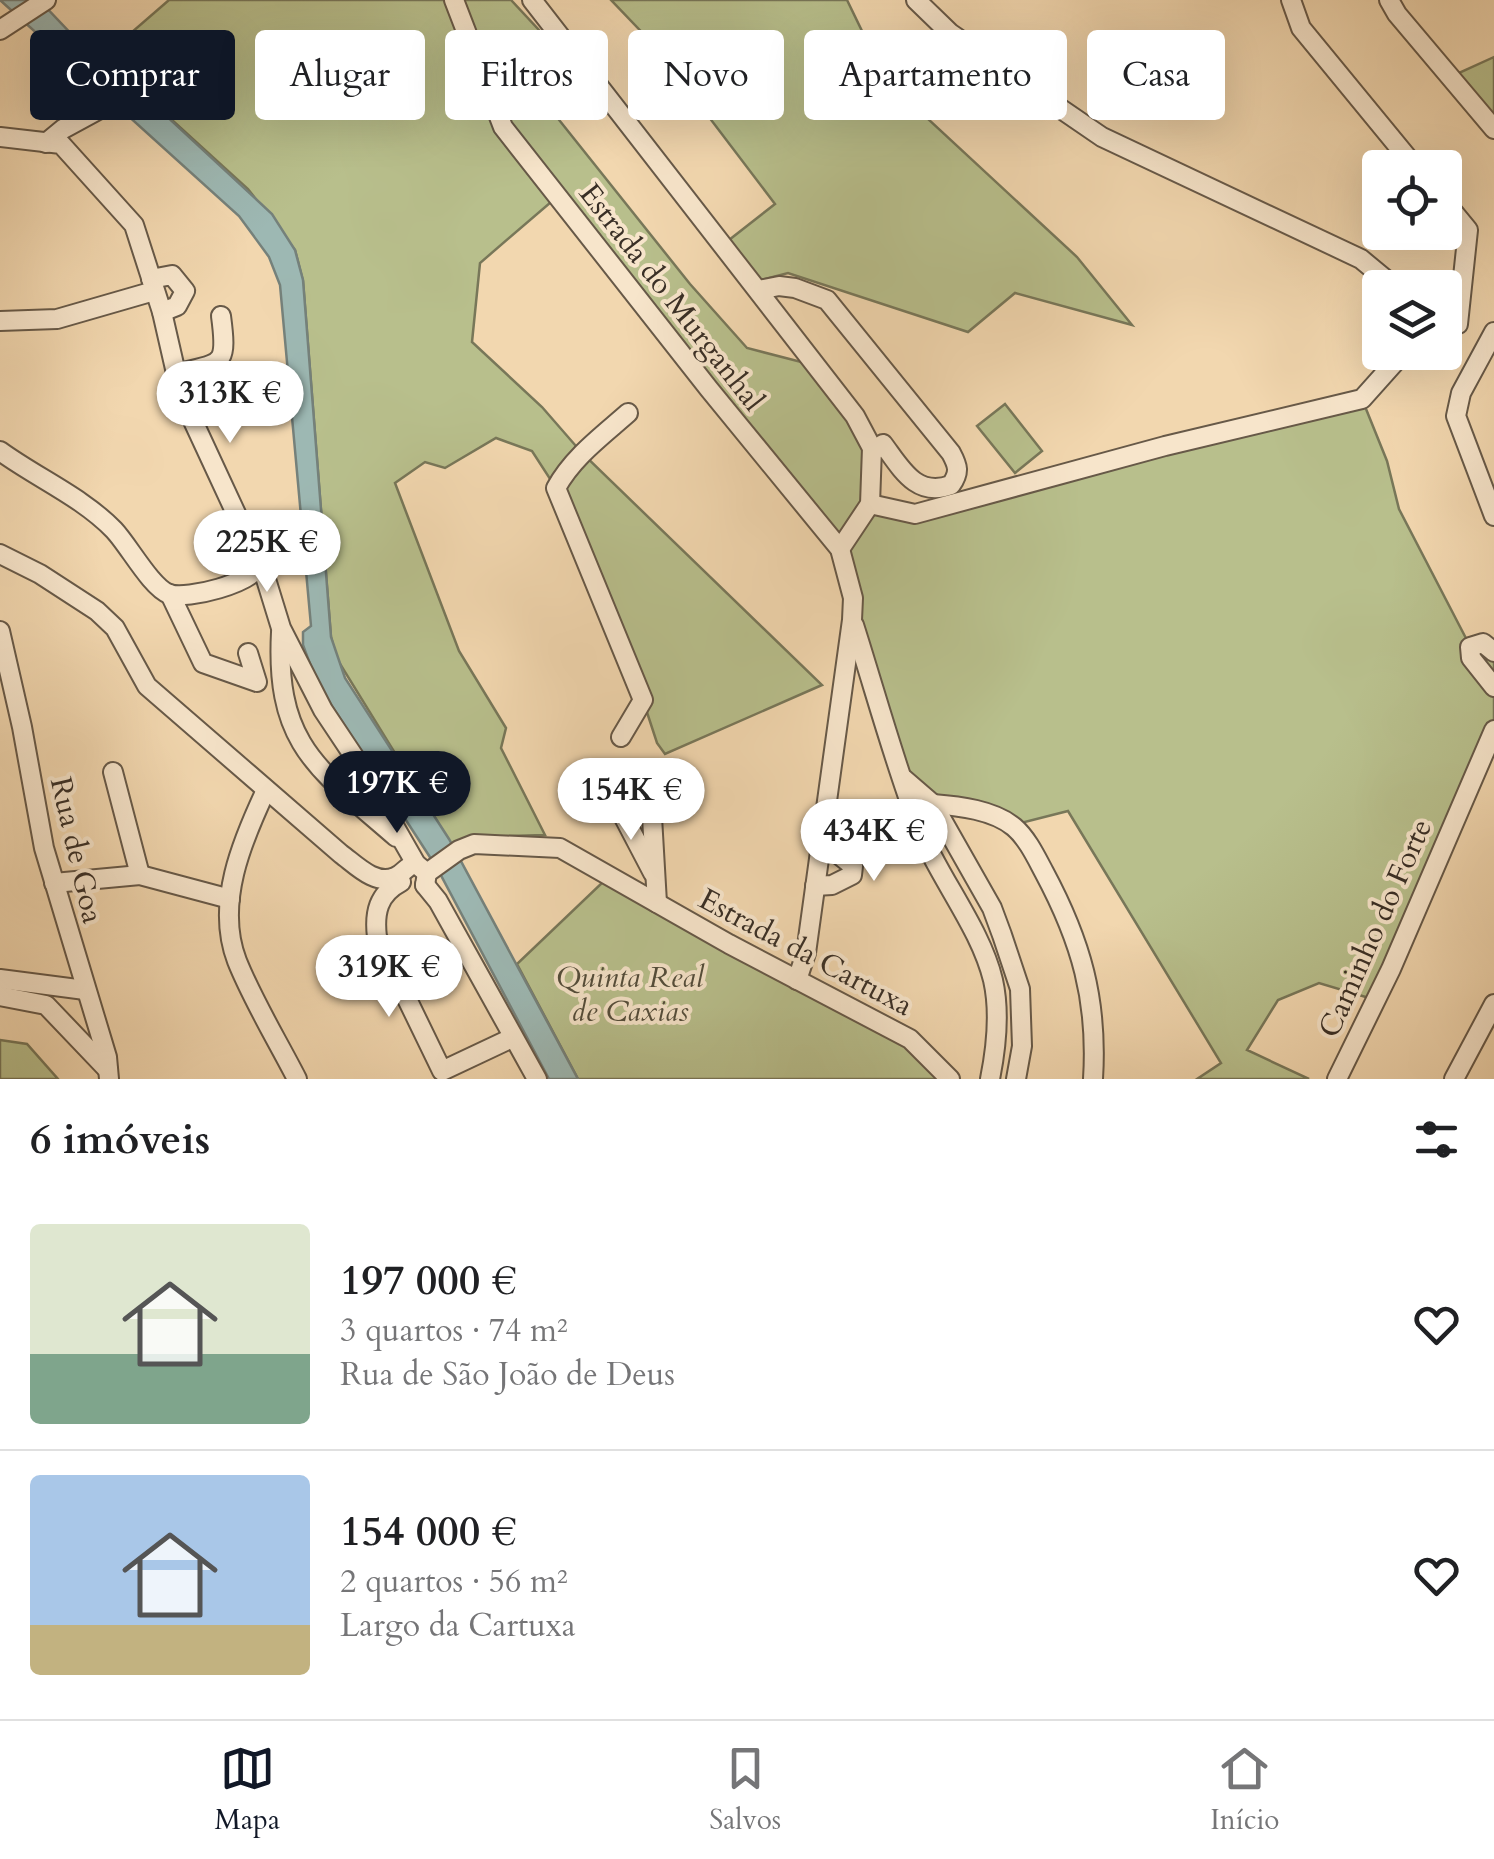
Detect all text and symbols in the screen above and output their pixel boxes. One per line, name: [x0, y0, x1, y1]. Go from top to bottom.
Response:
chip: Comprar: [30, 30, 235, 120]
chip: Alugar: [255, 30, 425, 120]
chip: Filtros: [445, 30, 608, 120]
chip: Novo: [628, 30, 784, 120]
chip: Apartamento: [804, 30, 1067, 120]
chip: Casa: [1087, 30, 1225, 120]
map controls: [1362, 150, 1462, 370]
button: locate: [1362, 150, 1462, 250]
street label: Estrada do Murganhal: [570, 175, 774, 420]
button: layers: [1362, 270, 1462, 370]
pin: 313K €: [149, 361, 311, 446]
text: 313K €: [179, 371, 281, 415]
pin: 225K €: [186, 510, 348, 595]
text: 225K €: [216, 520, 318, 564]
pin: 197K €: [316, 751, 478, 836]
pin: 154K €: [550, 758, 712, 843]
text: 197K €: [346, 761, 448, 805]
text: 154K €: [580, 768, 682, 812]
street label: Rua de Goa: [40, 773, 113, 927]
pin: 434K €: [793, 799, 955, 884]
text: 434K €: [823, 809, 925, 853]
street label: Caminho do Forte: [1309, 812, 1442, 1044]
street label: Estrada da Cartuxa: [692, 879, 920, 1026]
pin: 319K €: [308, 935, 470, 1020]
text: 319K €: [338, 945, 440, 989]
park label: Quinta Real de Caxias: [556, 957, 705, 1032]
text: 6 imóveis: [30, 1111, 210, 1168]
icon: filters: [1409, 1112, 1464, 1167]
text: 197 000 €: [340, 1252, 517, 1309]
icon: home: [110, 1264, 230, 1384]
icon: heart: [1409, 1297, 1464, 1352]
text: 3 quartos · 74 m²: [340, 1309, 568, 1353]
text: Rua de São João de Deus: [340, 1353, 675, 1397]
text: 154 000 €: [340, 1503, 517, 1560]
icon: home: [110, 1515, 230, 1635]
icon: heart: [1409, 1548, 1464, 1603]
text: 2 quartos · 56 m²: [340, 1560, 568, 1604]
text: Largo da Cartuxa: [340, 1604, 576, 1648]
tab: Mapa: [215, 1741, 280, 1839]
tab: Salvos: [709, 1741, 781, 1839]
tab: Início: [1210, 1741, 1279, 1839]

